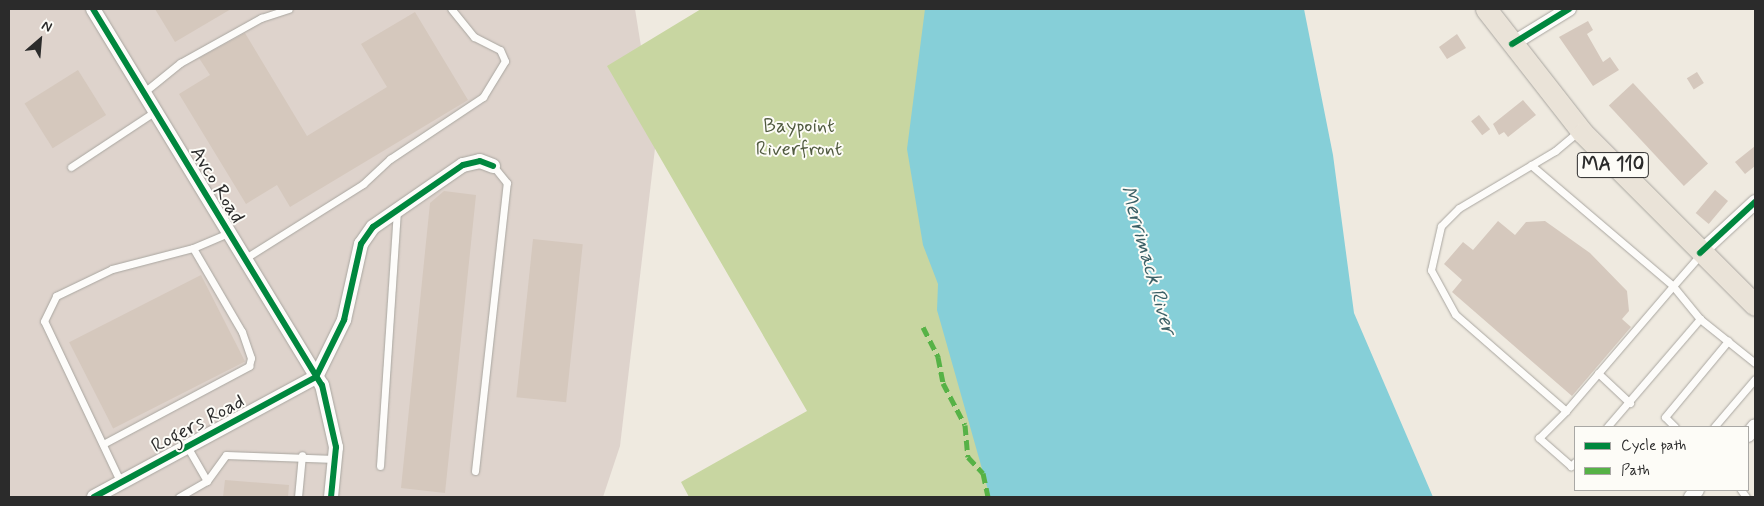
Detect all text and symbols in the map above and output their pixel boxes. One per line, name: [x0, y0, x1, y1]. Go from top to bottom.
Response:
north arrow: [15, 15, 65, 65]
text: N: [39, 16, 55, 37]
park label: Baypoint Riverfront: [756, 115, 842, 162]
street label: Avco Road: [185, 143, 249, 227]
road number: MA 110: [1577, 148, 1649, 182]
water label: Merrimack River: [1115, 183, 1181, 337]
street label: Rogers Road: [147, 389, 249, 459]
legend: [1574, 426, 1749, 491]
text: Cycle path: [1621, 436, 1686, 456]
text: Path: [1621, 461, 1650, 481]

